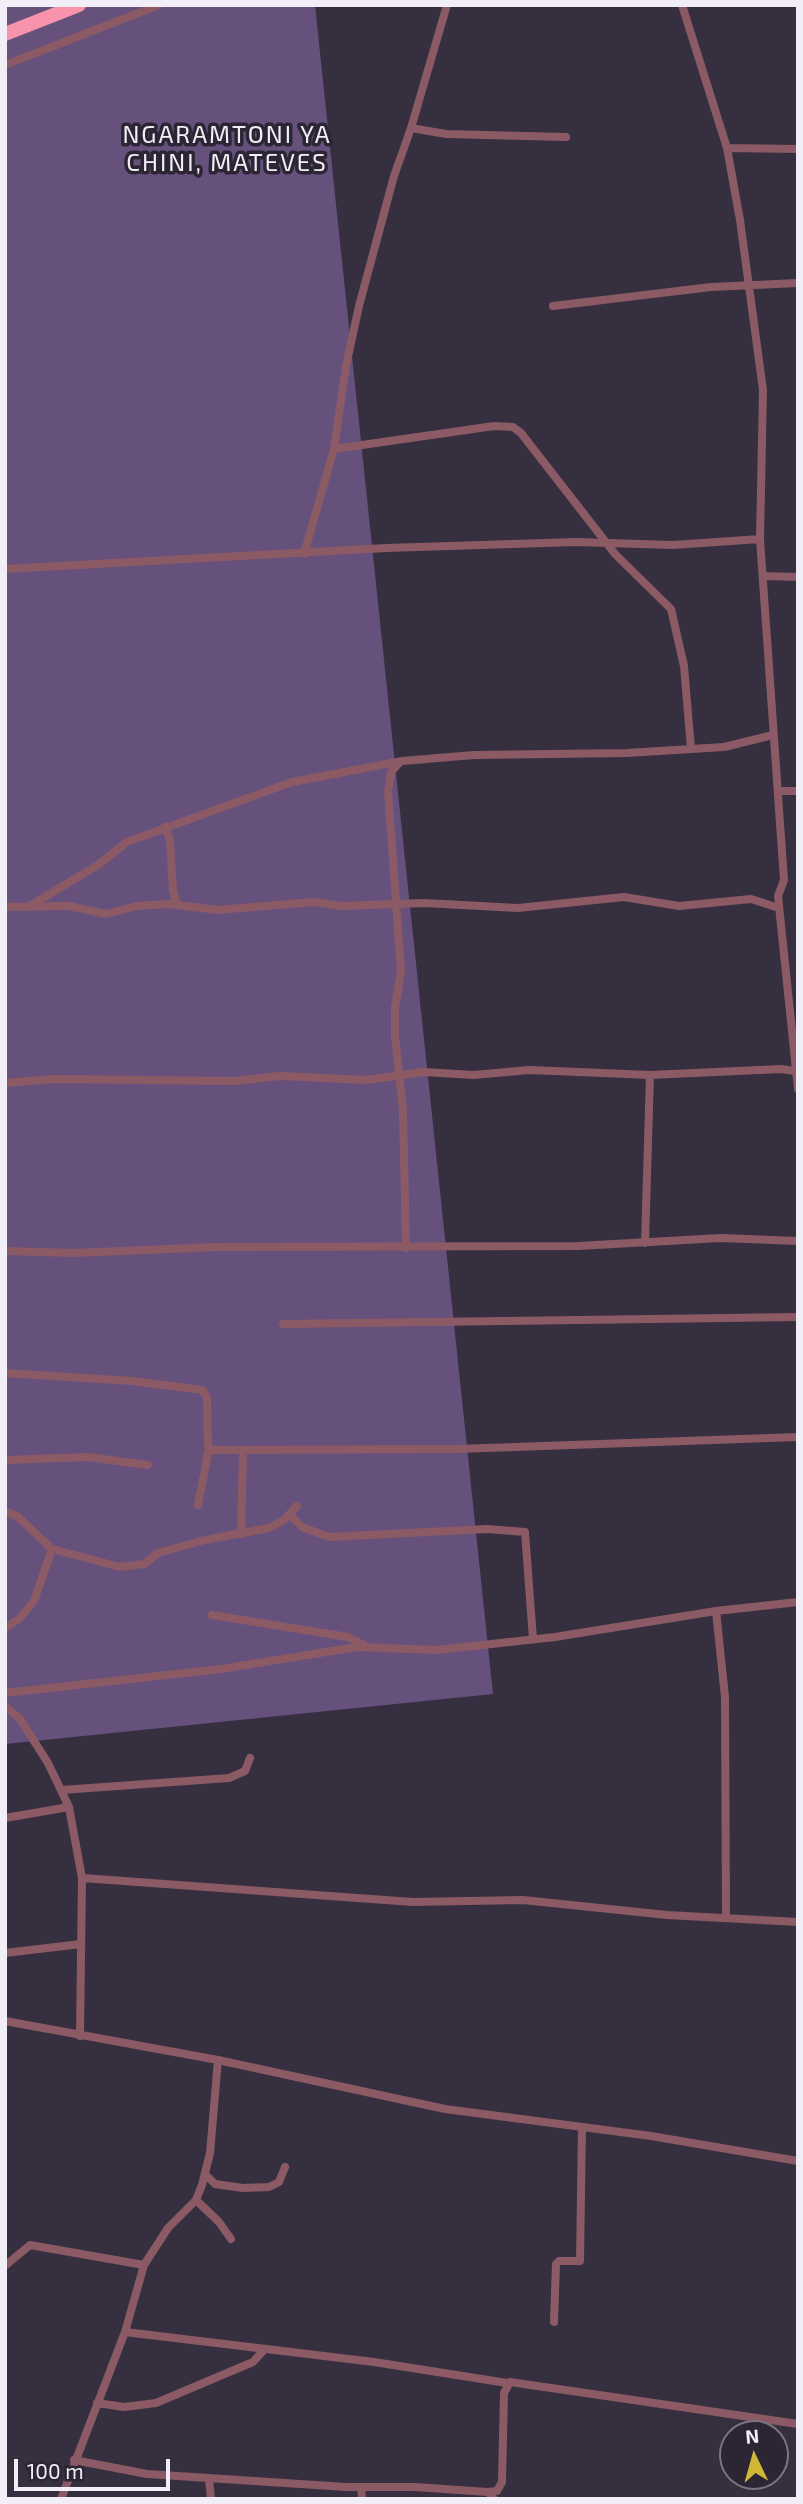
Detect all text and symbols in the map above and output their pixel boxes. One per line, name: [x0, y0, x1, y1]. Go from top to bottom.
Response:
district label: NGARAMTONI YA CHINI, MATEVES: [124, 121, 330, 177]
north arrow: [719, 2420, 789, 2490]
text: N: [744, 2424, 760, 2448]
scale bar: [18, 2444, 173, 2488]
text: 100 m: [27, 2458, 84, 2483]

